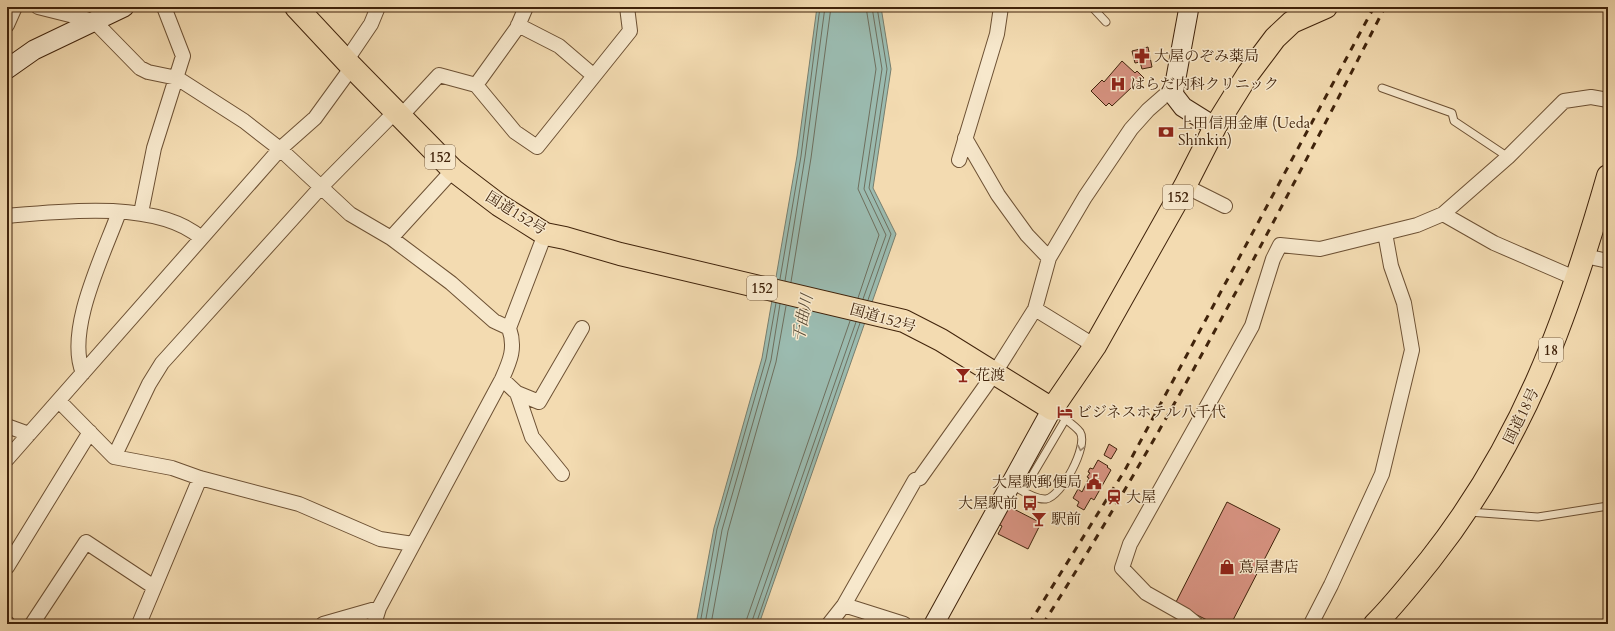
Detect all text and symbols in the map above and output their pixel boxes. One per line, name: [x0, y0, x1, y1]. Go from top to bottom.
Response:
place label: 大屋のぞみ薬局: [1154, 46, 1259, 66]
pharmacy icon: 大屋のぞみ薬局: [1133, 47, 1151, 65]
place label: はらだ内科クリニック: [1130, 74, 1279, 94]
hospital icon: はらだ内科クリニック: [1109, 75, 1127, 93]
place label: 上田信用金庫 (Ueda Shinkin): [1178, 113, 1311, 150]
bank icon: 上田信用金庫 (Ueda Shinkin): [1157, 123, 1175, 141]
road number: 152: [425, 145, 455, 169]
road number: 152: [1163, 185, 1193, 209]
street label: 国道152号: [482, 186, 550, 240]
road number: 152: [747, 276, 777, 300]
water label: 千曲川: [788, 291, 819, 344]
street label: 国道152号: [848, 299, 918, 337]
road number: 18: [1539, 338, 1563, 362]
place label: 花渡: [975, 365, 1005, 385]
bar icon: 花渡: [954, 366, 972, 384]
street label: 国道18号: [1499, 384, 1543, 448]
place label: ビジネスホテル八千代: [1077, 402, 1226, 422]
hotel icon: ビジネスホテル八千代: [1056, 403, 1074, 421]
one-way arrow: [1077, 445, 1085, 452]
place label: 大屋駅郵便局: [992, 472, 1082, 492]
public building icon: 大屋駅郵便局: [1085, 473, 1103, 491]
place label: 大屋: [1126, 487, 1156, 507]
station icon: 大屋: [1105, 488, 1123, 506]
place label: 大屋駅前: [958, 493, 1018, 513]
bus stop icon: 大屋駅前: [1021, 494, 1039, 512]
place label: 駅前: [1051, 509, 1081, 529]
bar icon: 駅前: [1030, 510, 1048, 528]
place label: 蔦屋書店: [1239, 557, 1299, 577]
shop icon: 蔦屋書店: [1218, 558, 1236, 576]

